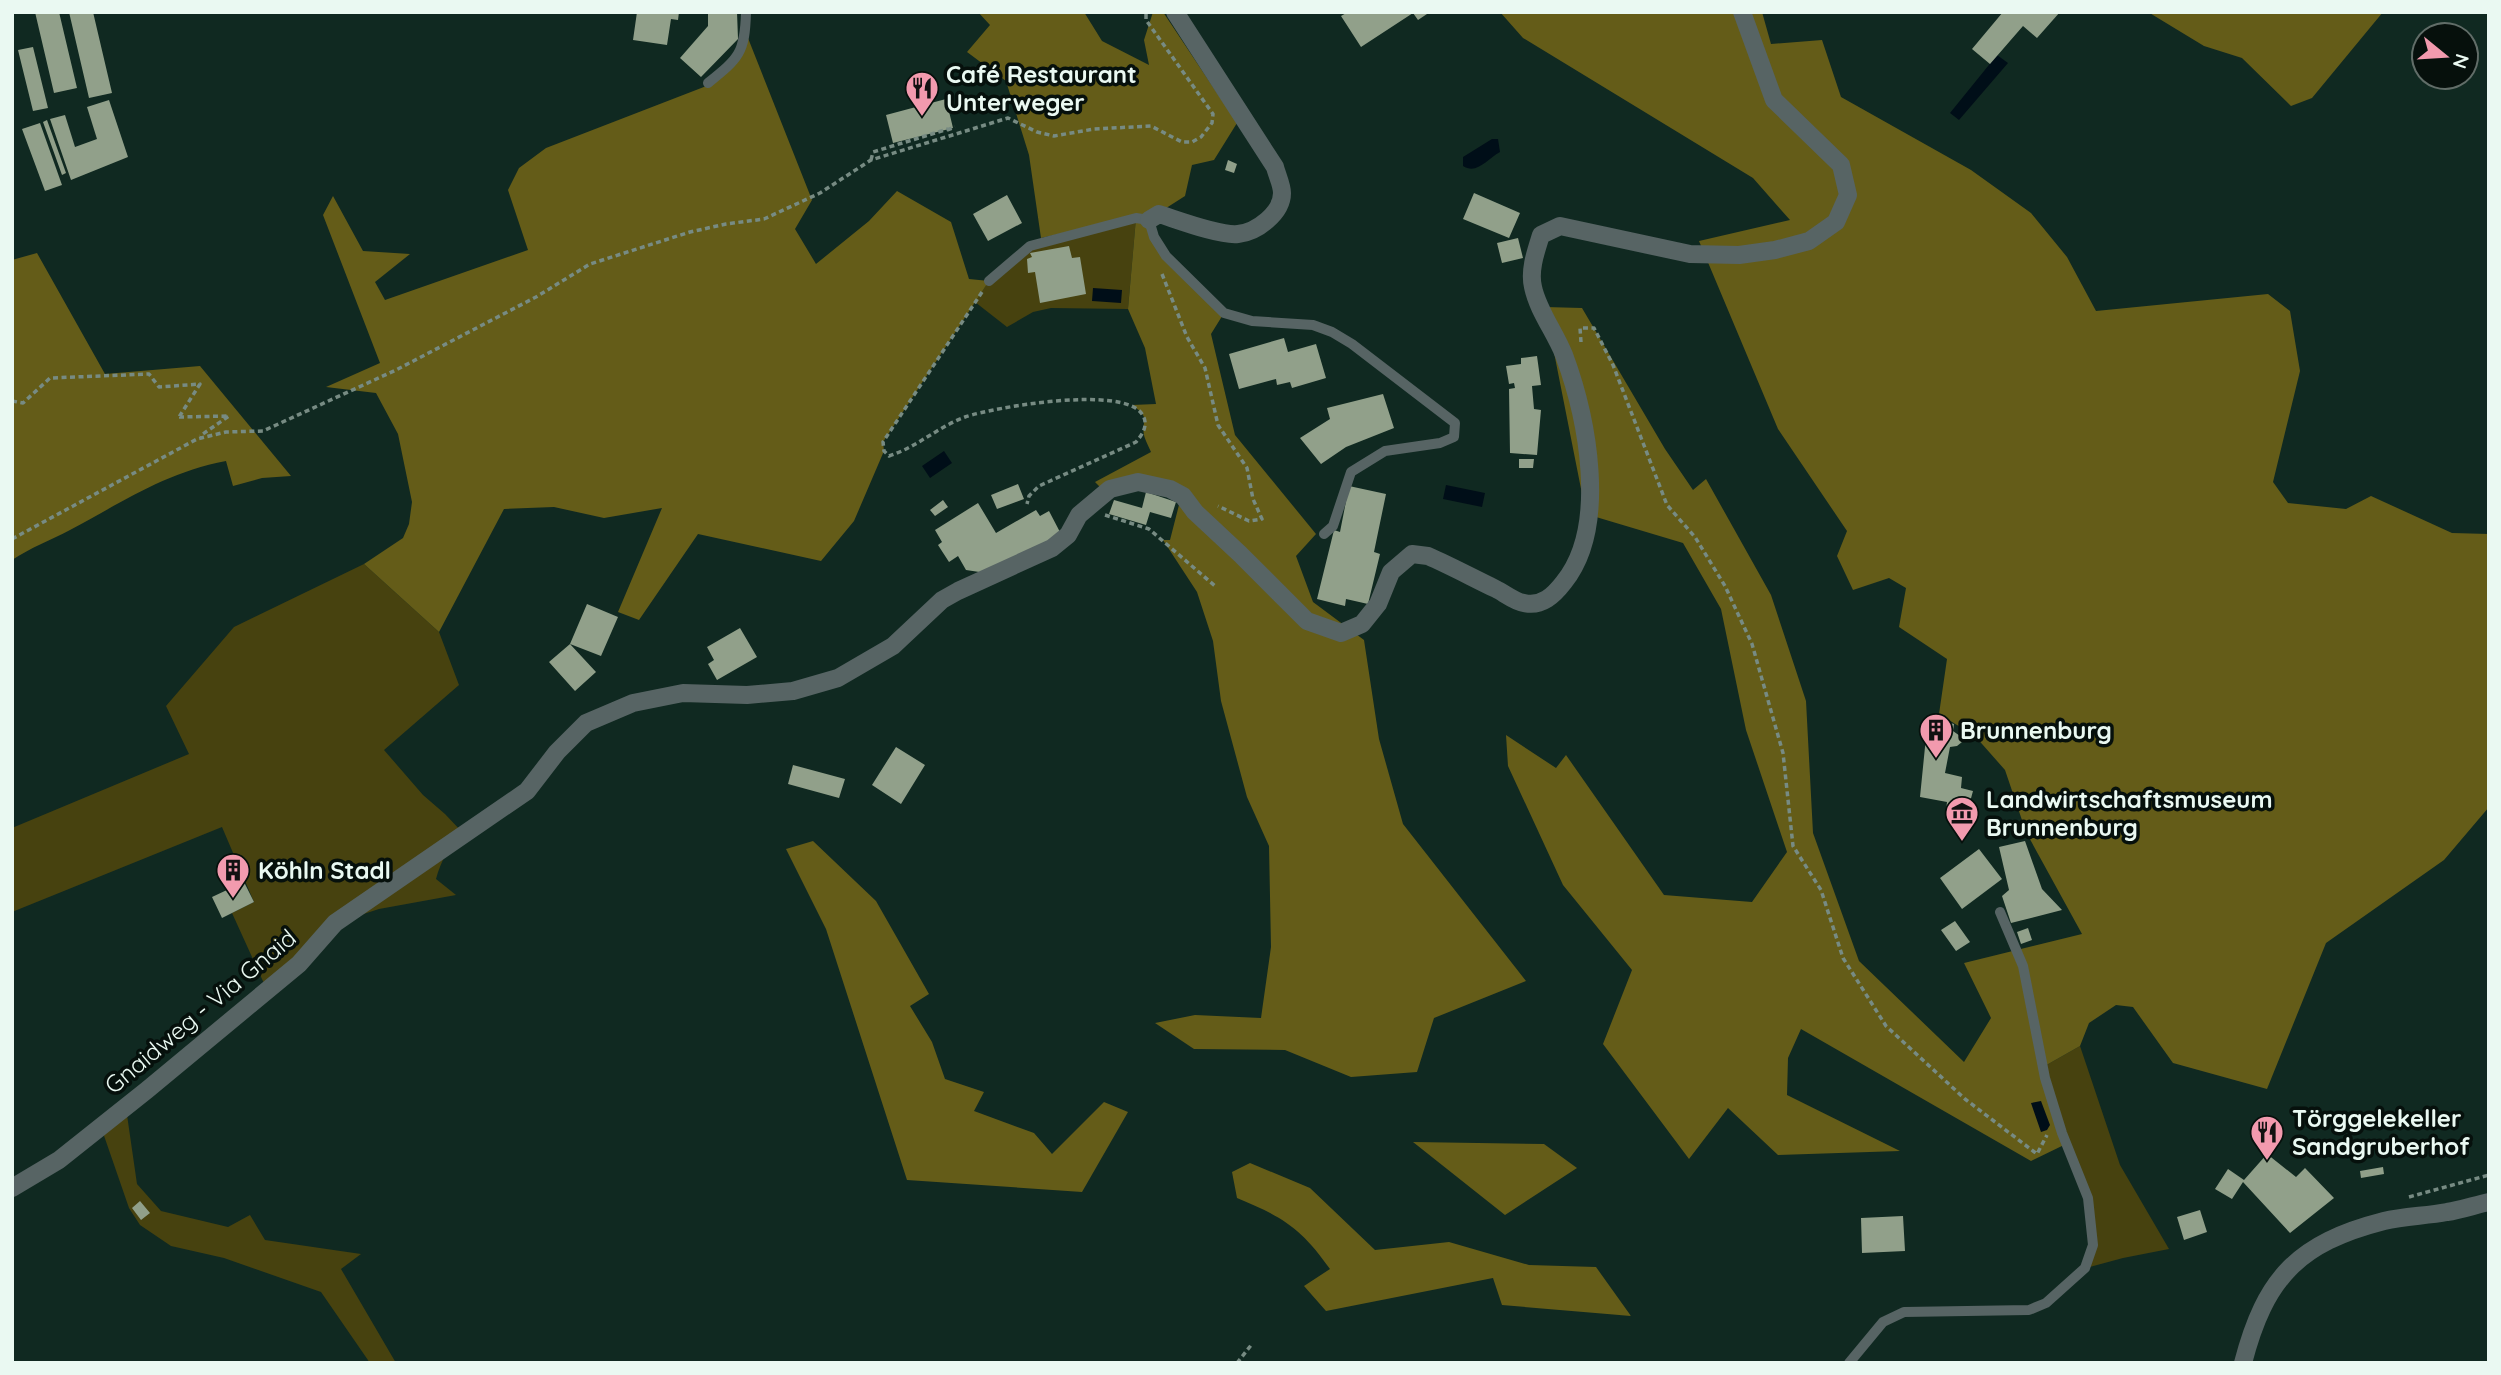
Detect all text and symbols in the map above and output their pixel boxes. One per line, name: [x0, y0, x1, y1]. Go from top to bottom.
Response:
north arrow: [2410, 21, 2480, 91]
text: N: [2448, 51, 2475, 72]
place label: Café Restaurant Unterweger: [946, 59, 1137, 117]
restaurant icon: Café Restaurant Unterweger: [903, 69, 941, 118]
building icon: Brunnenburg: [1917, 711, 1955, 760]
place label: Brunnenburg: [1960, 715, 2112, 745]
place label: Landwirtschaftsmuseum Brunnenburg: [1986, 784, 2273, 842]
museum icon: Landwirtschaftsmuseum Brunnenburg: [1943, 794, 1981, 843]
building icon: Köhln Stadl: [214, 851, 252, 900]
place label: Köhln Stadl: [258, 855, 391, 885]
street label: Gnaidweg - Via Gnaid: [98, 922, 302, 1100]
place label: Törggelekeller Sandgruberhof: [2292, 1103, 2470, 1161]
restaurant icon: Törggelekeller Sandgruberhof: [2248, 1113, 2286, 1162]

